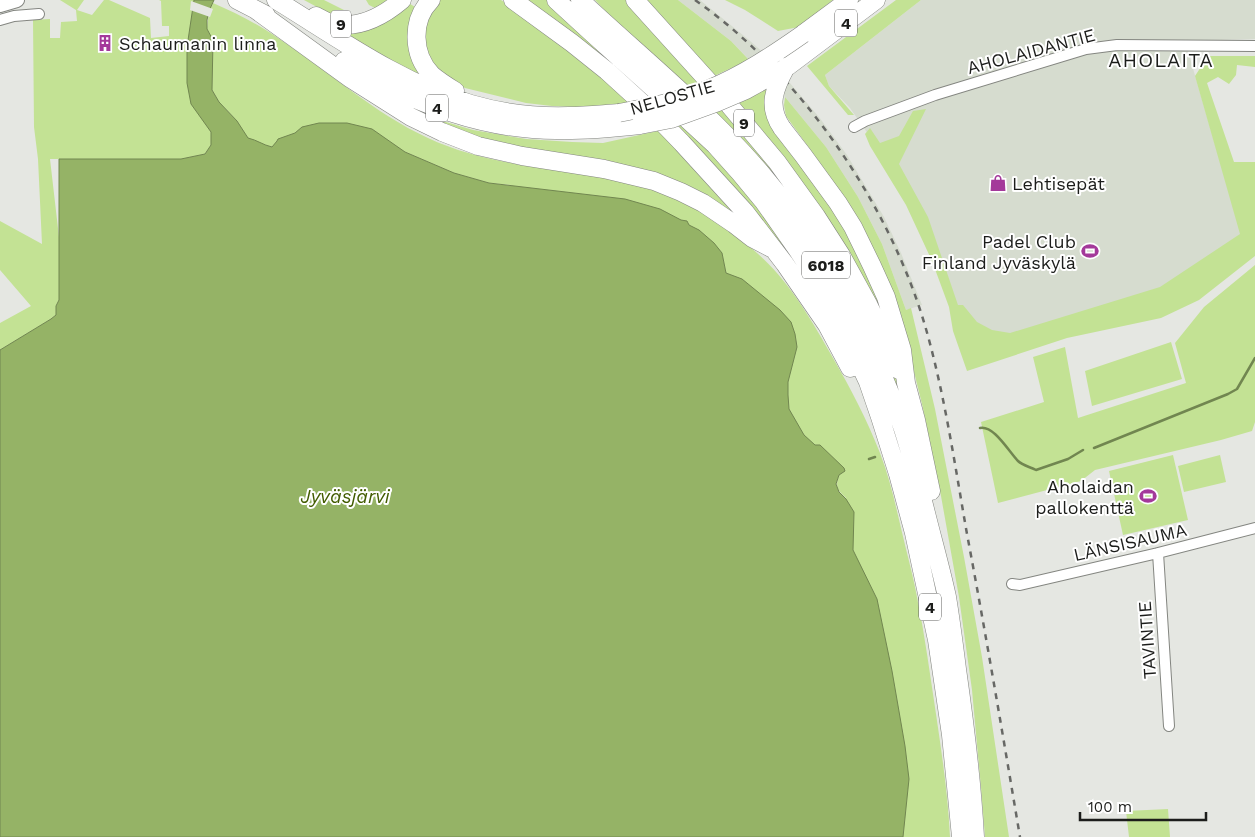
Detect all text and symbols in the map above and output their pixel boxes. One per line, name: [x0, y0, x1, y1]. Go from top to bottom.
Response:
road number: 4: [835, 9, 857, 36]
road number: 9: [331, 10, 351, 38]
street label: AHOLAIDANTIE: [965, 24, 1097, 78]
building icon: Schaumanin linna: [95, 33, 115, 53]
place label: Schaumanin linna: [119, 33, 276, 54]
district label: AHOLAITA: [1108, 48, 1214, 72]
street label: NELOSTIE: [627, 75, 717, 119]
road number: 4: [426, 95, 448, 122]
road number: 9: [734, 110, 754, 136]
shop icon: Lehtisepät: [988, 173, 1008, 193]
place label: Lehtisepät: [1012, 173, 1105, 194]
place label: Padel Club Finland Jyväskylä: [922, 231, 1076, 273]
sports icon: Padel Club Finland Jyväskylä: [1080, 241, 1100, 261]
road number: 6018: [802, 252, 850, 278]
place label: Aholaidan pallokenttä: [1035, 476, 1134, 518]
water label: Jyväsjärvi: [300, 485, 391, 508]
sports icon: Aholaidan pallokenttä: [1138, 486, 1158, 506]
street label: LÄNSISAUMA: [1071, 519, 1189, 565]
road number: 4: [919, 594, 941, 620]
street label: TAVINTIE: [1134, 600, 1160, 680]
scale bar: [1080, 790, 1206, 822]
text: 100 m: [1088, 798, 1132, 816]

